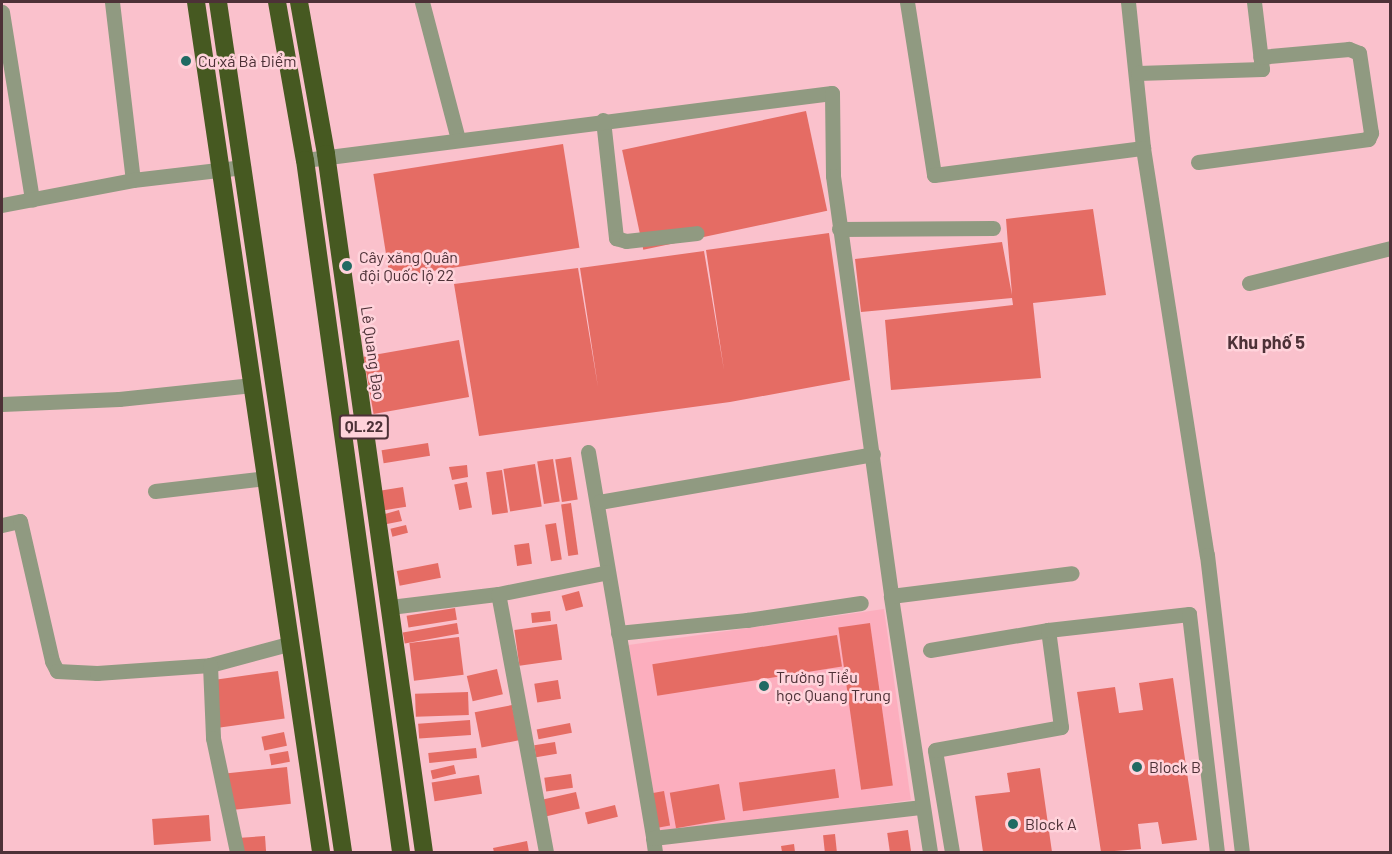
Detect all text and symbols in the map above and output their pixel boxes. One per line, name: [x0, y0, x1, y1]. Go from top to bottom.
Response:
place label: Cư xá Bà Điểm: [198, 51, 297, 71]
marker: Cư xá Bà Điểm: [179, 54, 193, 68]
place label: Cây xăng Quân đội Quốc lộ 22: [359, 247, 458, 285]
marker: Cây xăng Quân đội Quốc lộ 22: [340, 259, 354, 273]
street label: Lê Quang Đạo: [357, 305, 389, 401]
district label: Khu phố 5: [1227, 331, 1305, 353]
road number: QL.22: [338, 415, 389, 439]
place label: Trường Tiểu học Quang Trung: [776, 667, 891, 705]
marker: Trường Tiểu học Quang Trung: [757, 679, 771, 693]
place label: Block B: [1149, 757, 1201, 777]
marker: Block B: [1130, 760, 1144, 774]
place label: Block A: [1025, 814, 1077, 834]
marker: Block A: [1006, 817, 1020, 831]

